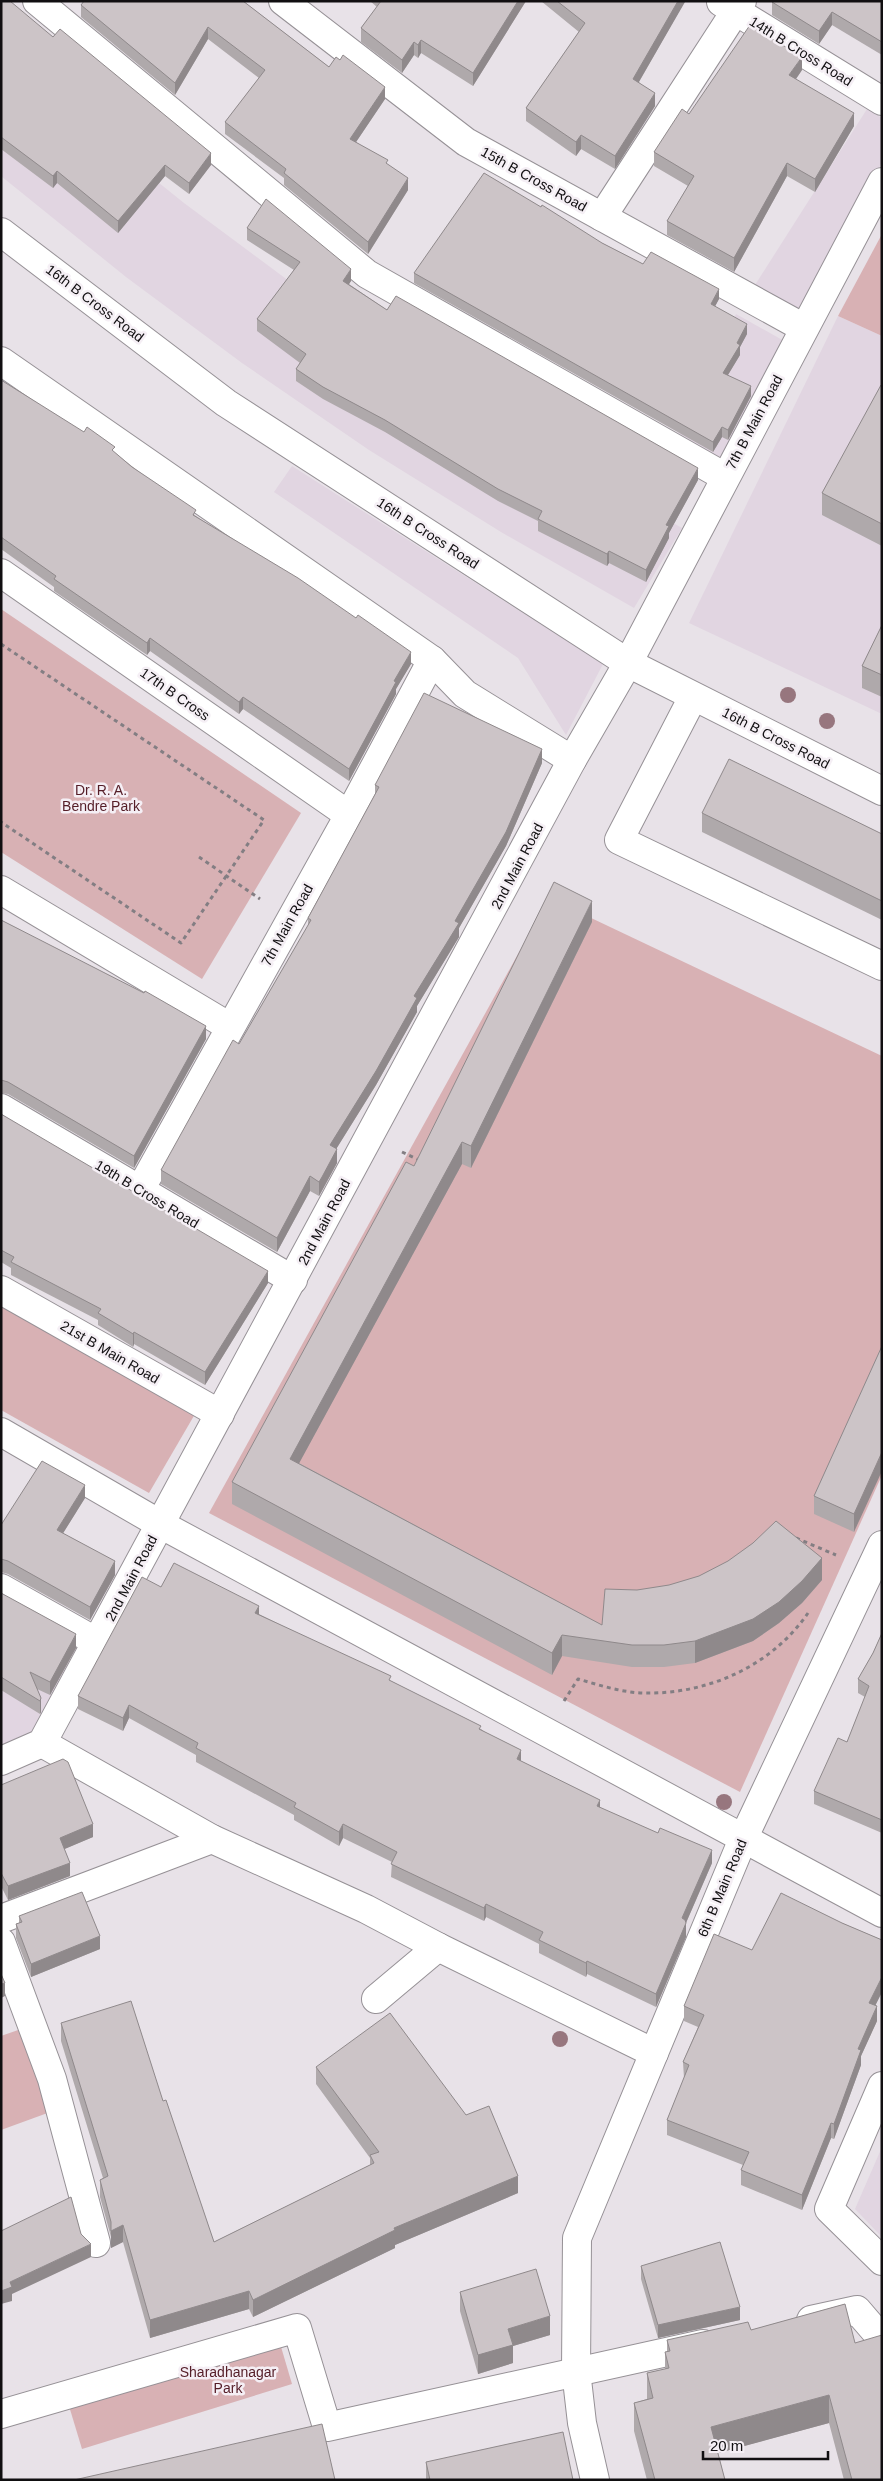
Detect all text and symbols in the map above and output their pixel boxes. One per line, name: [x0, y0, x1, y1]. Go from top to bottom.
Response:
street label: 14th B Cross Road: [747, 13, 855, 89]
street label: 15th B Cross Road: [478, 143, 590, 215]
street label: 16th B Cross Road: [43, 261, 147, 345]
street label: 7th B Main Road: [722, 372, 786, 472]
street label: 16th B Cross Road: [374, 494, 482, 572]
street label: 17th B Cross: [137, 664, 213, 724]
street label: 16th B Cross Road: [720, 704, 832, 772]
park label: Dr. R. A. Bendre Park: [62, 782, 141, 814]
street label: 2nd Main Road: [488, 820, 546, 912]
street label: 7th Main Road: [258, 881, 316, 969]
street label: 19th B Cross Road: [92, 1157, 202, 1231]
street label: 2nd Main Road: [295, 1176, 353, 1268]
street label: 21st B Main Road: [58, 1317, 162, 1387]
street label: 2nd Main Road: [102, 1532, 160, 1624]
street label: 6th B Main Road: [694, 1837, 750, 1939]
park label: Sharadhanagar Park: [180, 2364, 277, 2396]
scale bar: [703, 2428, 828, 2460]
text: 20 m: [710, 2437, 743, 2454]

